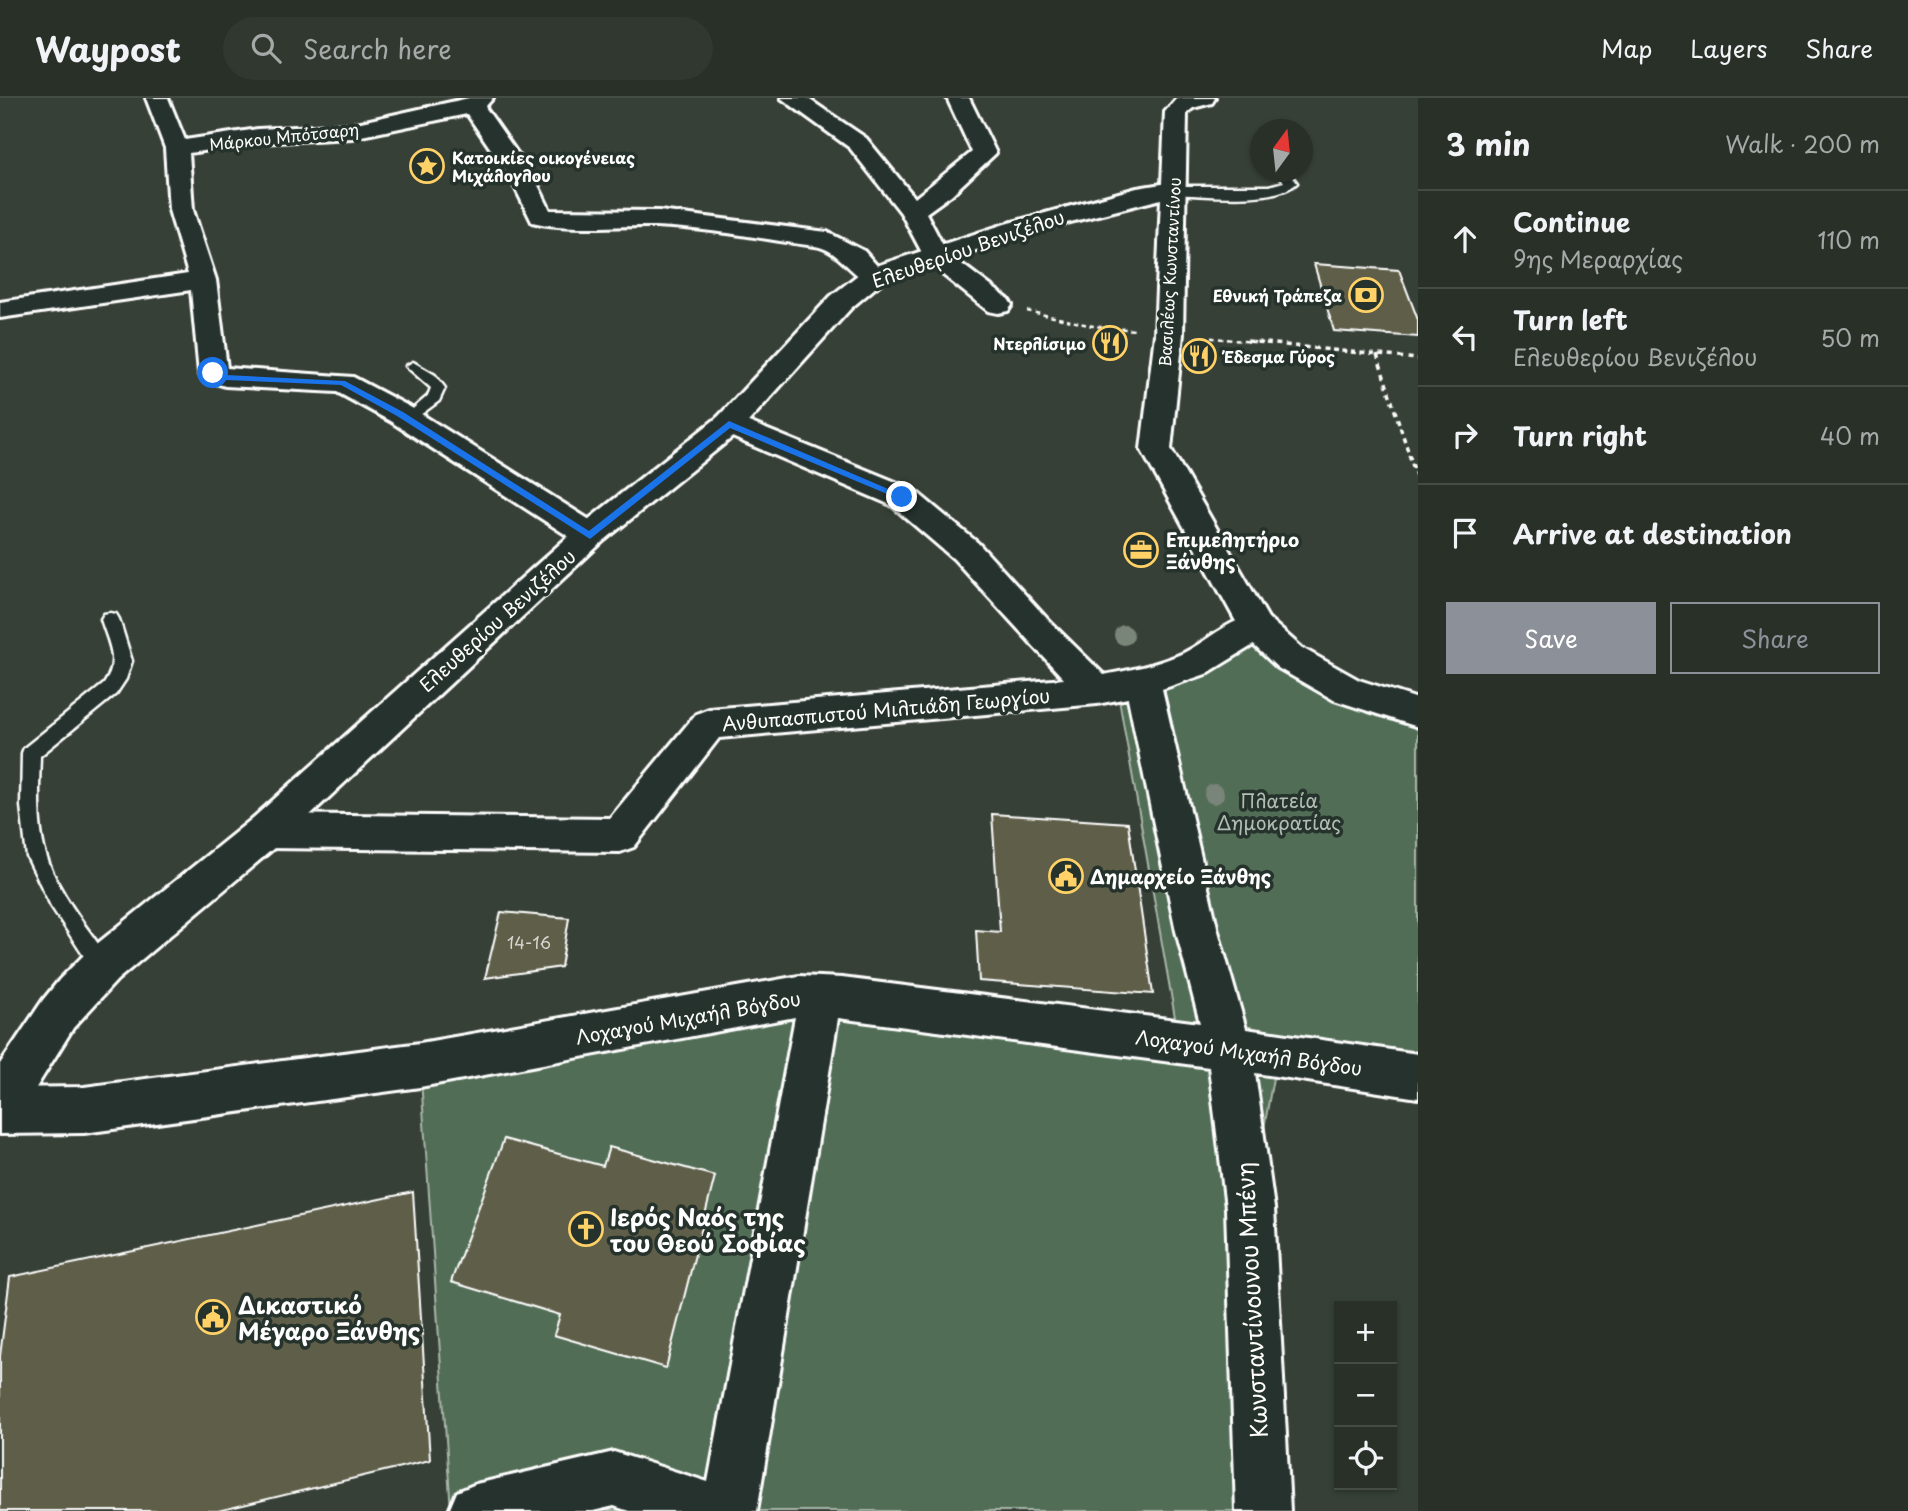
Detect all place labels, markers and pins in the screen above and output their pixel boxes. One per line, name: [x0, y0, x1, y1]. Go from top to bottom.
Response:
place label: Κατοικίες οικογένειας Μιχάλογλου: [452, 145, 635, 187]
place icon: Κατοικίες οικογένειας Μιχάλογλου: [408, 147, 446, 185]
bank icon: Εθνική Τράπεζα: [1347, 276, 1385, 314]
place label: Εθνική Τράπεζα: [1213, 283, 1342, 307]
restaurant icon: Ντερλίσιμο: [1091, 324, 1129, 362]
place label: Ντερλίσιμο: [993, 331, 1086, 355]
restaurant icon: Έδεσμα Γύρος: [1180, 337, 1218, 375]
place label: Έδεσμα Γύρος: [1221, 344, 1335, 368]
place label: Επιμελητήριο Ξάνθης: [1166, 525, 1299, 575]
office icon: Επιμελητήριο Ξάνθης: [1122, 531, 1160, 569]
public building icon: Δημαρχείο Ξάνθης: [1047, 857, 1085, 895]
place label: Δημαρχείο Ξάνθης: [1090, 862, 1271, 890]
place label: Ιερός Ναός της του Θεού Σοφίας: [610, 1199, 806, 1260]
church icon: Ιερός Ναός της του Θεού Σοφίας: [567, 1210, 605, 1248]
place label: Δικαστικό Μέγαρο Ξάνθης: [238, 1287, 420, 1348]
public building icon: Δικαστικό Μέγαρο Ξάνθης: [194, 1298, 232, 1336]

